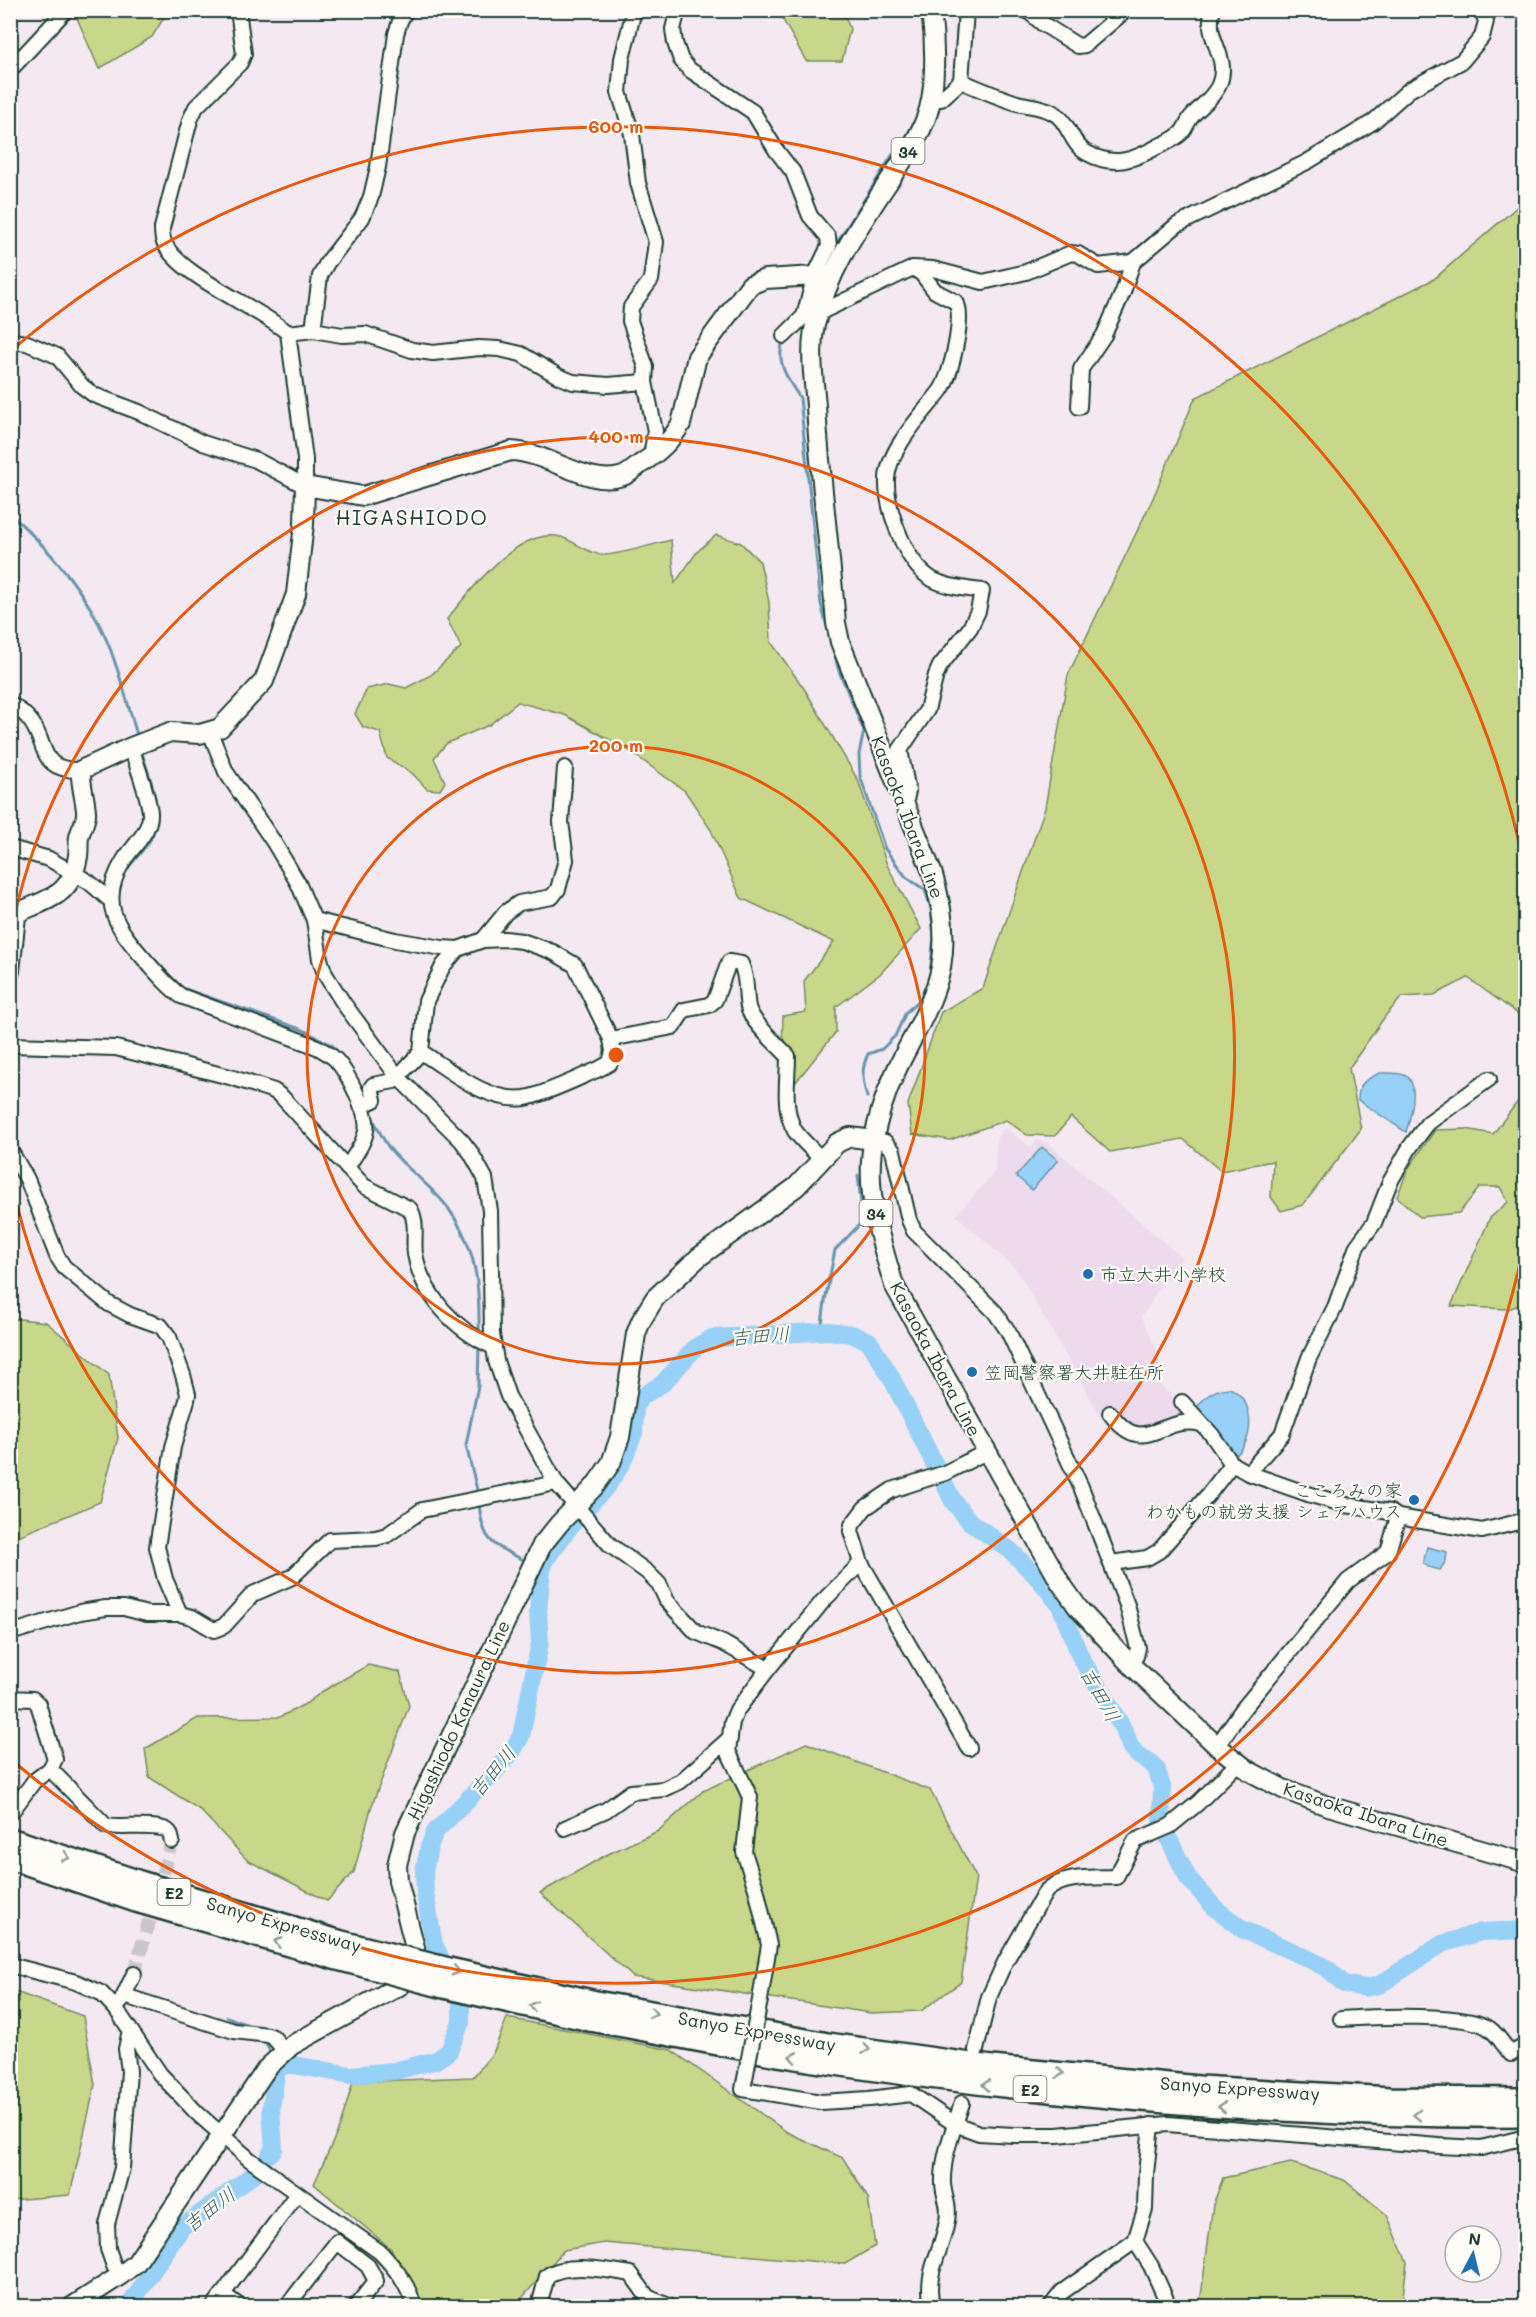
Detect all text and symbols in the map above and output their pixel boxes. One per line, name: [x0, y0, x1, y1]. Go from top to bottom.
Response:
text: 600 m: [589, 114, 643, 138]
road number: 34: [892, 138, 924, 164]
text: 400 m: [588, 424, 644, 448]
district label: HIGASHIODO: [336, 503, 488, 530]
street label: Kasaoka Ibara Line: [866, 732, 950, 902]
text: 200 m: [589, 733, 643, 757]
centre of rings: [606, 1045, 626, 1065]
road number: 34: [860, 1200, 892, 1226]
place label: 市立大井小学校: [1100, 1262, 1226, 1286]
marker: 市立大井小学校: [1081, 1267, 1095, 1281]
street label: Kasaoka Ibara Line: [885, 1277, 987, 1441]
water label: 吉田川: [729, 1320, 791, 1350]
place label: 笠岡警察署大井駐在所: [984, 1360, 1164, 1384]
marker: 笠岡警察署大井駐在所: [965, 1365, 979, 1379]
place label: こころみの家 わかもの就労支援 シェアハウス: [1146, 1478, 1402, 1523]
marker: こころみの家 わかもの就労支援 シェアハウス: [1407, 1493, 1421, 1507]
street label: Higashiodo Kanaura Line: [401, 1616, 515, 1824]
water label: 吉田川: [1075, 1661, 1127, 1727]
water label: 吉田川: [463, 1740, 521, 1802]
street label: Kasaoka Ibara Line: [1281, 1776, 1451, 1852]
one-way arrow: [60, 1850, 71, 1862]
road number: E2: [158, 1879, 190, 1905]
street label: Sanyo Expressway: [204, 1890, 364, 1958]
one-way arrow: [273, 1937, 284, 1949]
one-way arrow: [451, 1963, 461, 1976]
one-way arrow: [529, 2001, 539, 2014]
street label: Sanyo Expressway: [676, 2005, 838, 2057]
one-way arrow: [649, 2006, 658, 2018]
one-way arrow: [862, 2043, 871, 2055]
one-way arrow: [789, 2051, 799, 2064]
one-way arrow: [1055, 2066, 1064, 2079]
street label: Sanyo Expressway: [1159, 2070, 1321, 2106]
road number: E2: [1014, 2076, 1046, 2102]
one-way arrow: [982, 2079, 991, 2092]
one-way arrow: [1218, 2100, 1227, 2113]
one-way arrow: [1412, 2109, 1421, 2122]
water label: 吉田川: [177, 2180, 241, 2238]
north arrow: [1443, 2224, 1503, 2284]
text: N: [1468, 2227, 1482, 2250]

